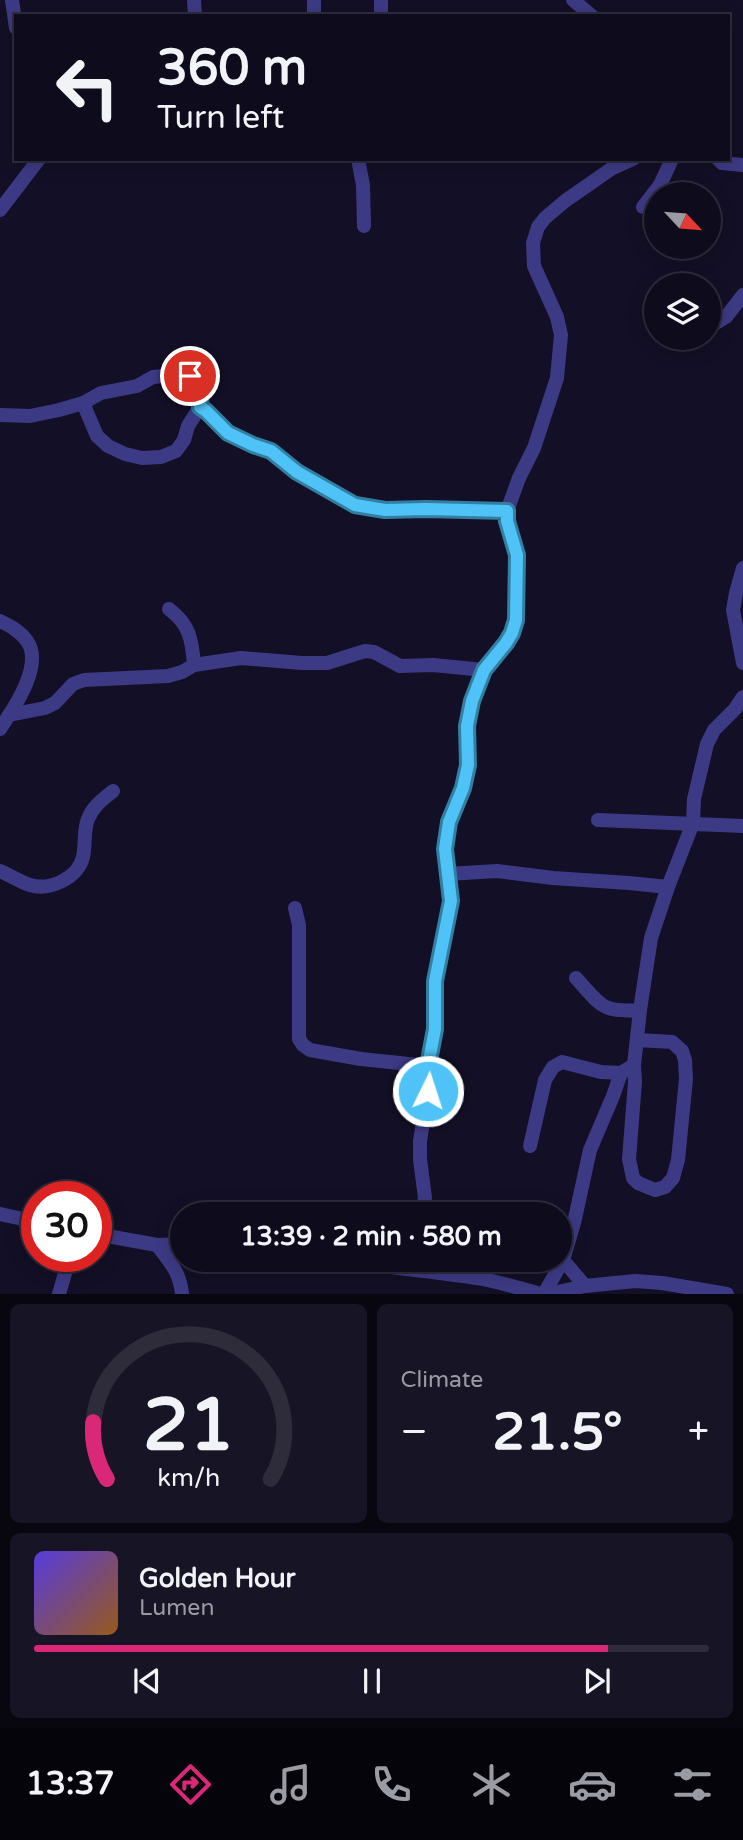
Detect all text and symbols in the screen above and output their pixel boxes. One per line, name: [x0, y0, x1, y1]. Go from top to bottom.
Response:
text: 360 m: [157, 39, 307, 98]
icon: left: [42, 42, 133, 133]
text: Turn left: [157, 99, 284, 137]
north arrow: [644, 182, 721, 259]
map controls: [644, 182, 721, 350]
button: layers: [644, 273, 721, 350]
pin: [160, 346, 220, 406]
icon: arrive: [171, 357, 209, 395]
position arrow: [391, 1054, 465, 1128]
speed limit sign: 30: [21, 1181, 112, 1272]
text: 13:39 · 2 min · 580 m: [240, 1221, 502, 1252]
text: Climate: [401, 1366, 483, 1394]
text: 21: [143, 1383, 234, 1471]
text: 21.5°: [493, 1401, 623, 1464]
text: −: [401, 1409, 428, 1455]
text: +: [688, 1409, 709, 1455]
text: km/h: [157, 1463, 220, 1493]
text: Golden Hour: [139, 1563, 296, 1594]
text: Lumen: [139, 1594, 214, 1622]
icon: previous: [128, 1662, 166, 1700]
icon: pause: [353, 1662, 391, 1700]
icon: next: [578, 1662, 616, 1700]
icon: directions: [166, 1760, 215, 1809]
icon: music: [266, 1760, 315, 1809]
icon: phone: [367, 1760, 416, 1809]
icon: climate: [467, 1760, 516, 1809]
icon: car: [568, 1760, 617, 1809]
icon: filters: [668, 1760, 717, 1809]
text: 13:37: [26, 1765, 114, 1803]

